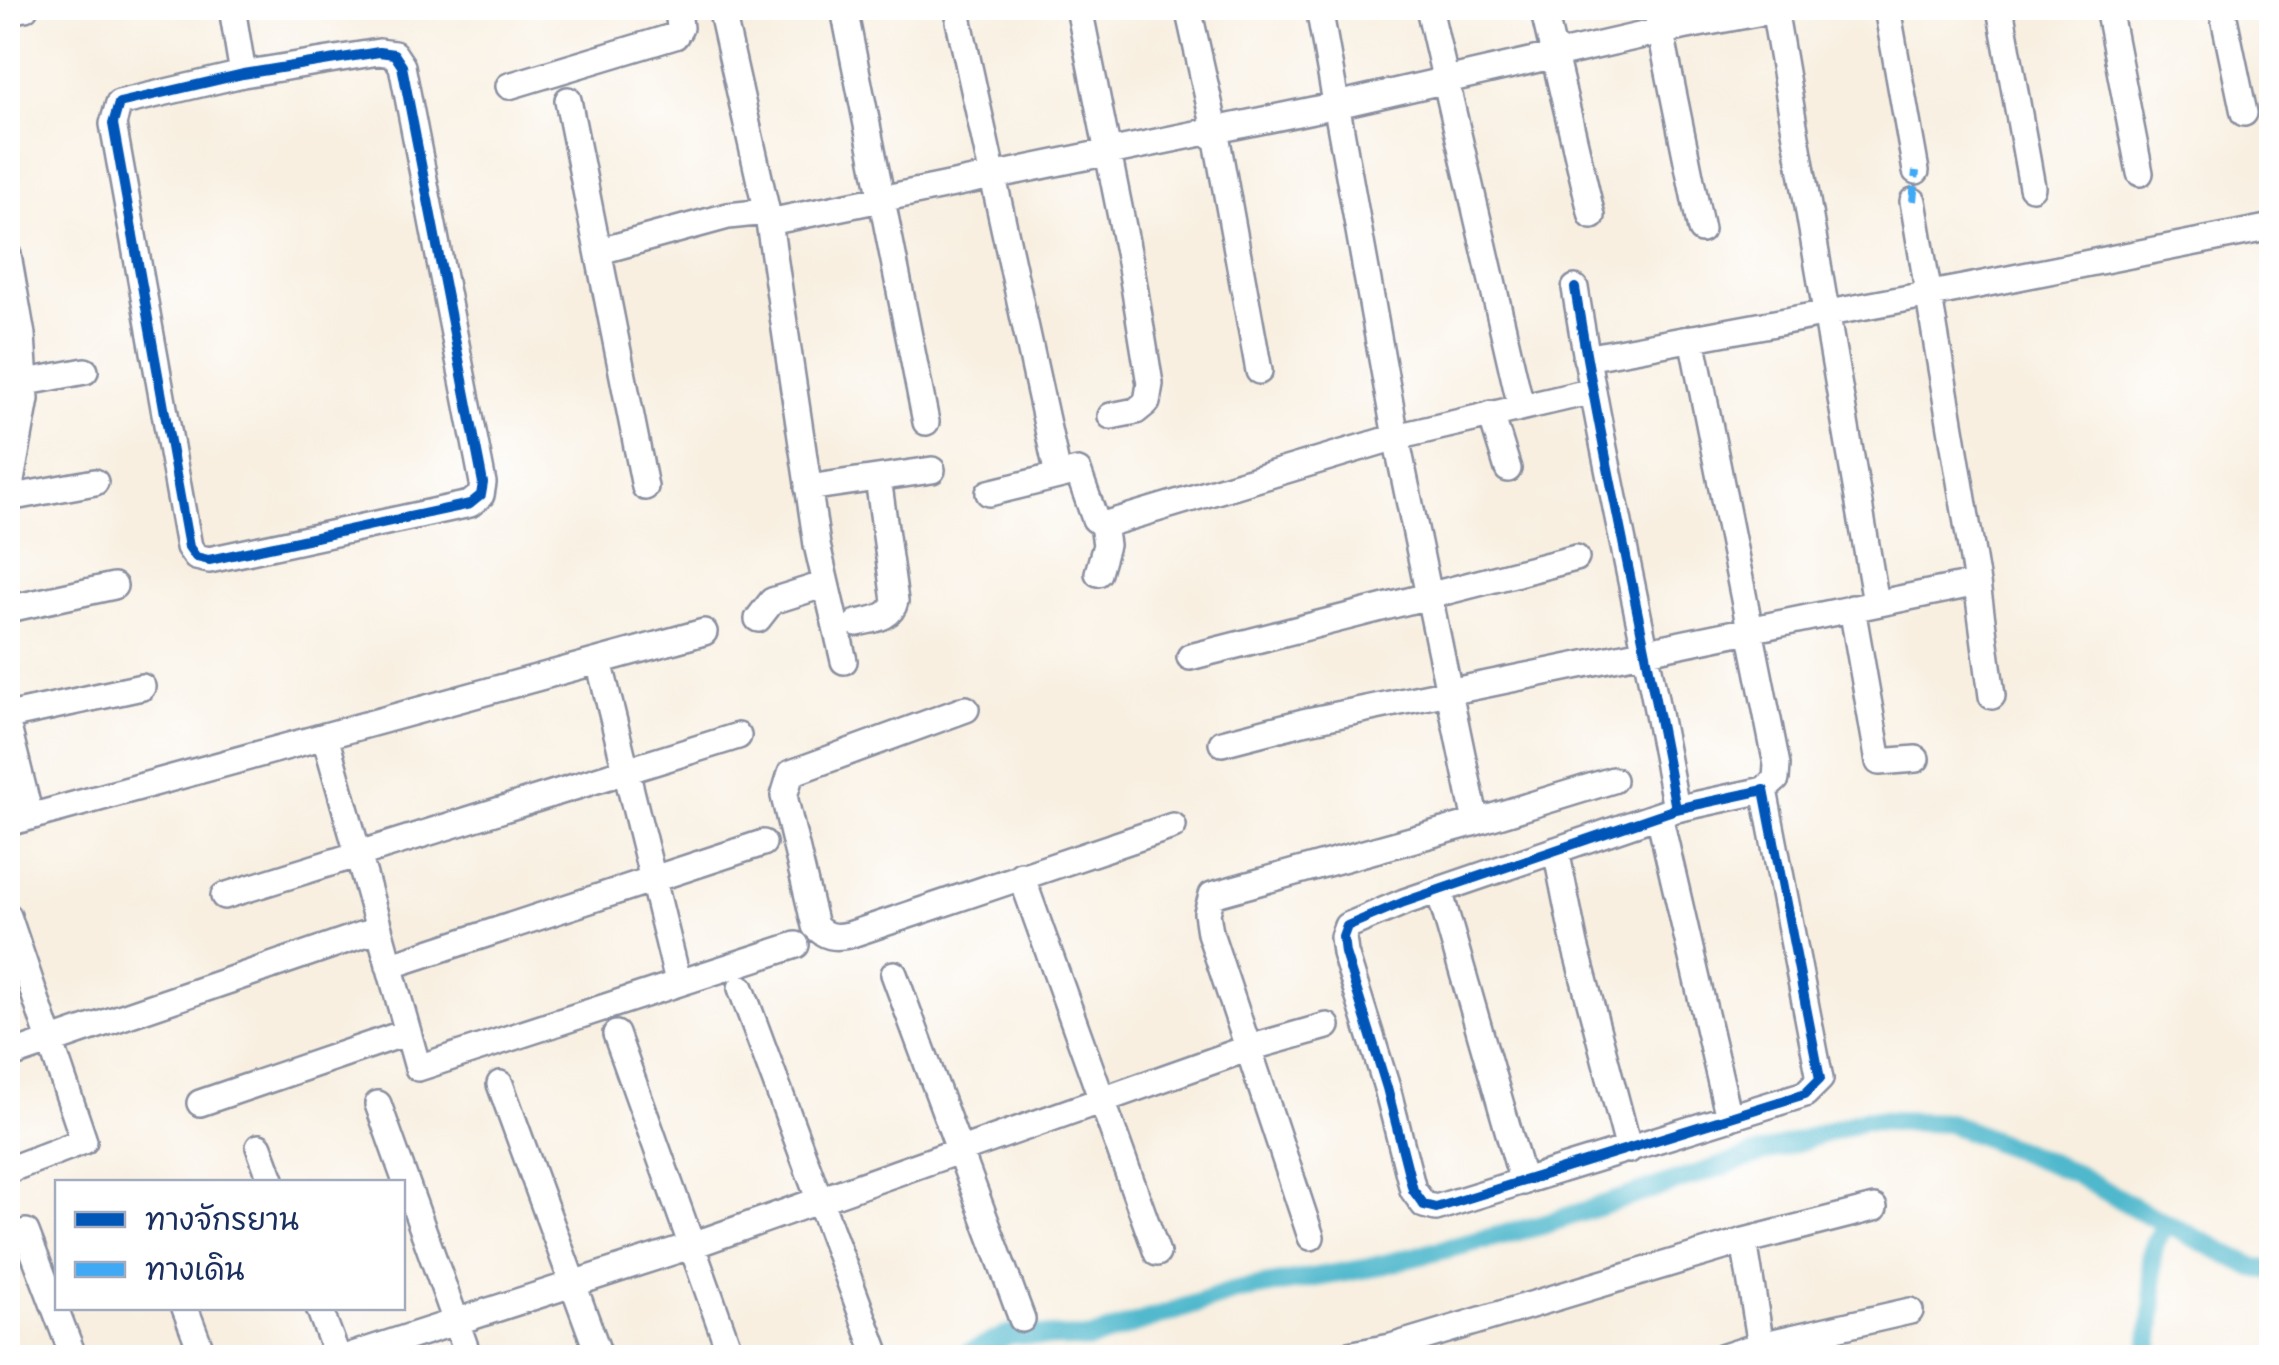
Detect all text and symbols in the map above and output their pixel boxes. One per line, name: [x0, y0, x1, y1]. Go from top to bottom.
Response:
legend: [55, 1180, 405, 1310]
text: ทางจักรยาน: [145, 1202, 299, 1241]
text: ทางเดิน: [145, 1252, 244, 1291]

